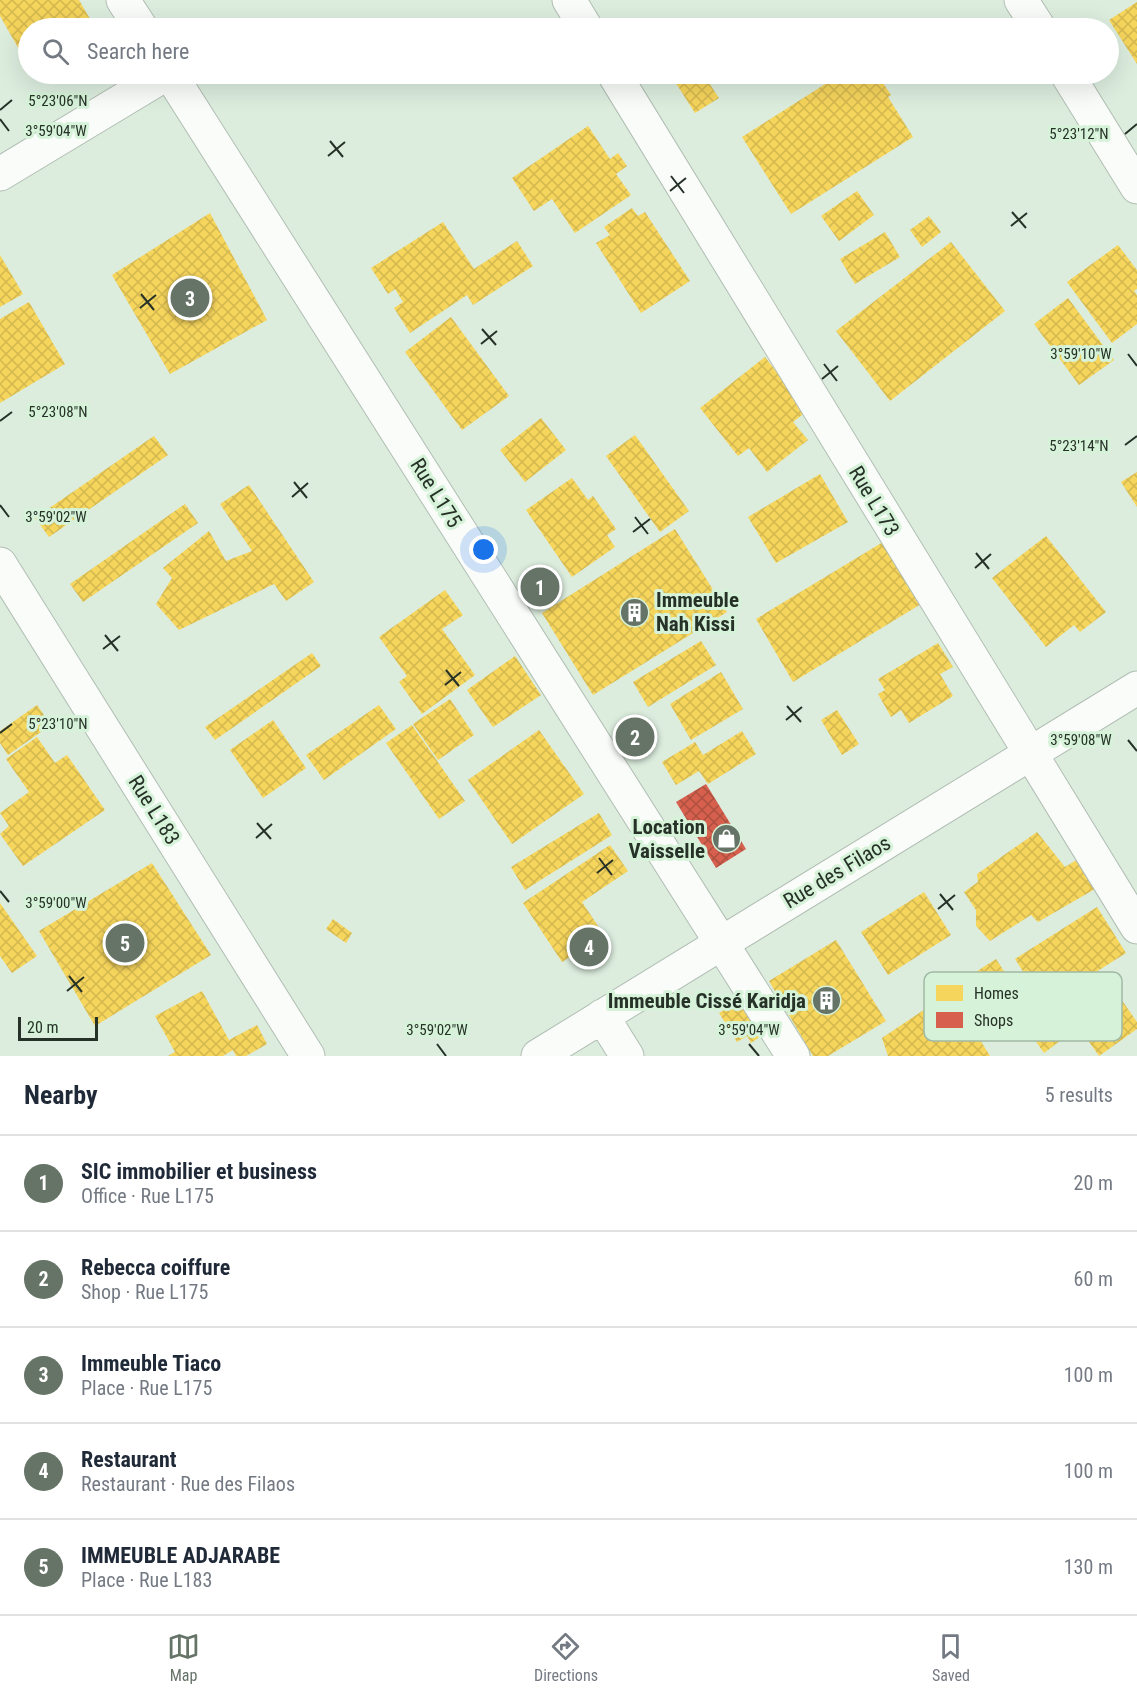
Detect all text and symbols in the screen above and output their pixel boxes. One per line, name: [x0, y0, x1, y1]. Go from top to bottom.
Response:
search box: [18, 18, 1119, 84]
icon: search: [39, 35, 72, 68]
text: Search here: [87, 39, 189, 64]
text: 5°23'06"N: [28, 92, 88, 110]
text: 3°59'04"W: [25, 122, 87, 140]
text: 5°23'12"N: [1049, 125, 1109, 143]
pin: 3: [170, 276, 210, 320]
text: 3°59'10"W: [1050, 345, 1112, 363]
text: 5°23'08"N: [28, 403, 88, 421]
text: 5°23'14"N: [1049, 437, 1109, 455]
street label: Rue L175: [405, 454, 467, 532]
street label: Rue L173: [844, 462, 904, 540]
text: 3°59'02"W: [25, 508, 87, 526]
your location: [469, 535, 498, 564]
pin: 1: [520, 564, 560, 610]
place label: Immeuble Nah Kissi: [656, 588, 739, 636]
building icon: Immeuble Nah Kissi: [619, 596, 651, 628]
pin: 2: [616, 714, 654, 760]
text: 5°23'10"N: [28, 715, 88, 733]
text: 3°59'08"W: [1050, 731, 1112, 749]
street label: Rue L183: [123, 771, 185, 849]
place label: Location Vaisselle: [628, 815, 705, 863]
shop icon: Location Vaisselle: [710, 823, 742, 855]
street label: Rue des Filaos: [779, 831, 895, 913]
text: 3°59'00"W: [25, 894, 87, 912]
pin: 5: [106, 920, 144, 966]
pin: 4: [570, 924, 608, 970]
legend: [924, 972, 1122, 1041]
text: Homes: [974, 984, 1019, 1003]
building icon: Immeuble Cissé Karidja: [811, 985, 843, 1017]
place label: Immeuble Cissé Karidja: [608, 989, 806, 1013]
text: Shops: [974, 1011, 1013, 1030]
scale bar: [18, 1014, 98, 1042]
text: 20 m: [27, 1018, 59, 1037]
text: 3°59'02"W: [406, 1021, 468, 1039]
text: 3°59'04"W: [718, 1021, 780, 1039]
text: Nearby: [24, 1080, 98, 1110]
text: 5 results: [1045, 1083, 1113, 1107]
text: SIC immobilier et business: [81, 1159, 317, 1184]
text: 1: [38, 1171, 49, 1195]
text: 20 m: [1074, 1171, 1113, 1195]
text: Office · Rue L175: [81, 1184, 214, 1208]
text: Rebecca coiffure: [81, 1255, 230, 1280]
text: 2: [38, 1267, 49, 1291]
text: 60 m: [1074, 1267, 1113, 1291]
text: Shop · Rue L175: [81, 1280, 208, 1304]
text: Immeuble Tiaco: [81, 1351, 221, 1376]
text: 3: [38, 1363, 49, 1387]
text: 100 m: [1064, 1363, 1113, 1387]
text: Place · Rue L175: [81, 1376, 212, 1400]
text: Restaurant: [81, 1447, 177, 1472]
text: 4: [38, 1459, 49, 1483]
text: 100 m: [1064, 1459, 1113, 1483]
text: Restaurant · Rue des Filaos: [81, 1472, 295, 1496]
text: IMMEUBLE ADJARABE: [81, 1543, 280, 1568]
text: 5: [38, 1555, 49, 1579]
text: 130 m: [1064, 1555, 1113, 1579]
text: Place · Rue L183: [81, 1568, 212, 1592]
tab: Map: [167, 1630, 200, 1685]
tab: Directions: [534, 1630, 598, 1685]
tab: Saved: [932, 1630, 970, 1685]

